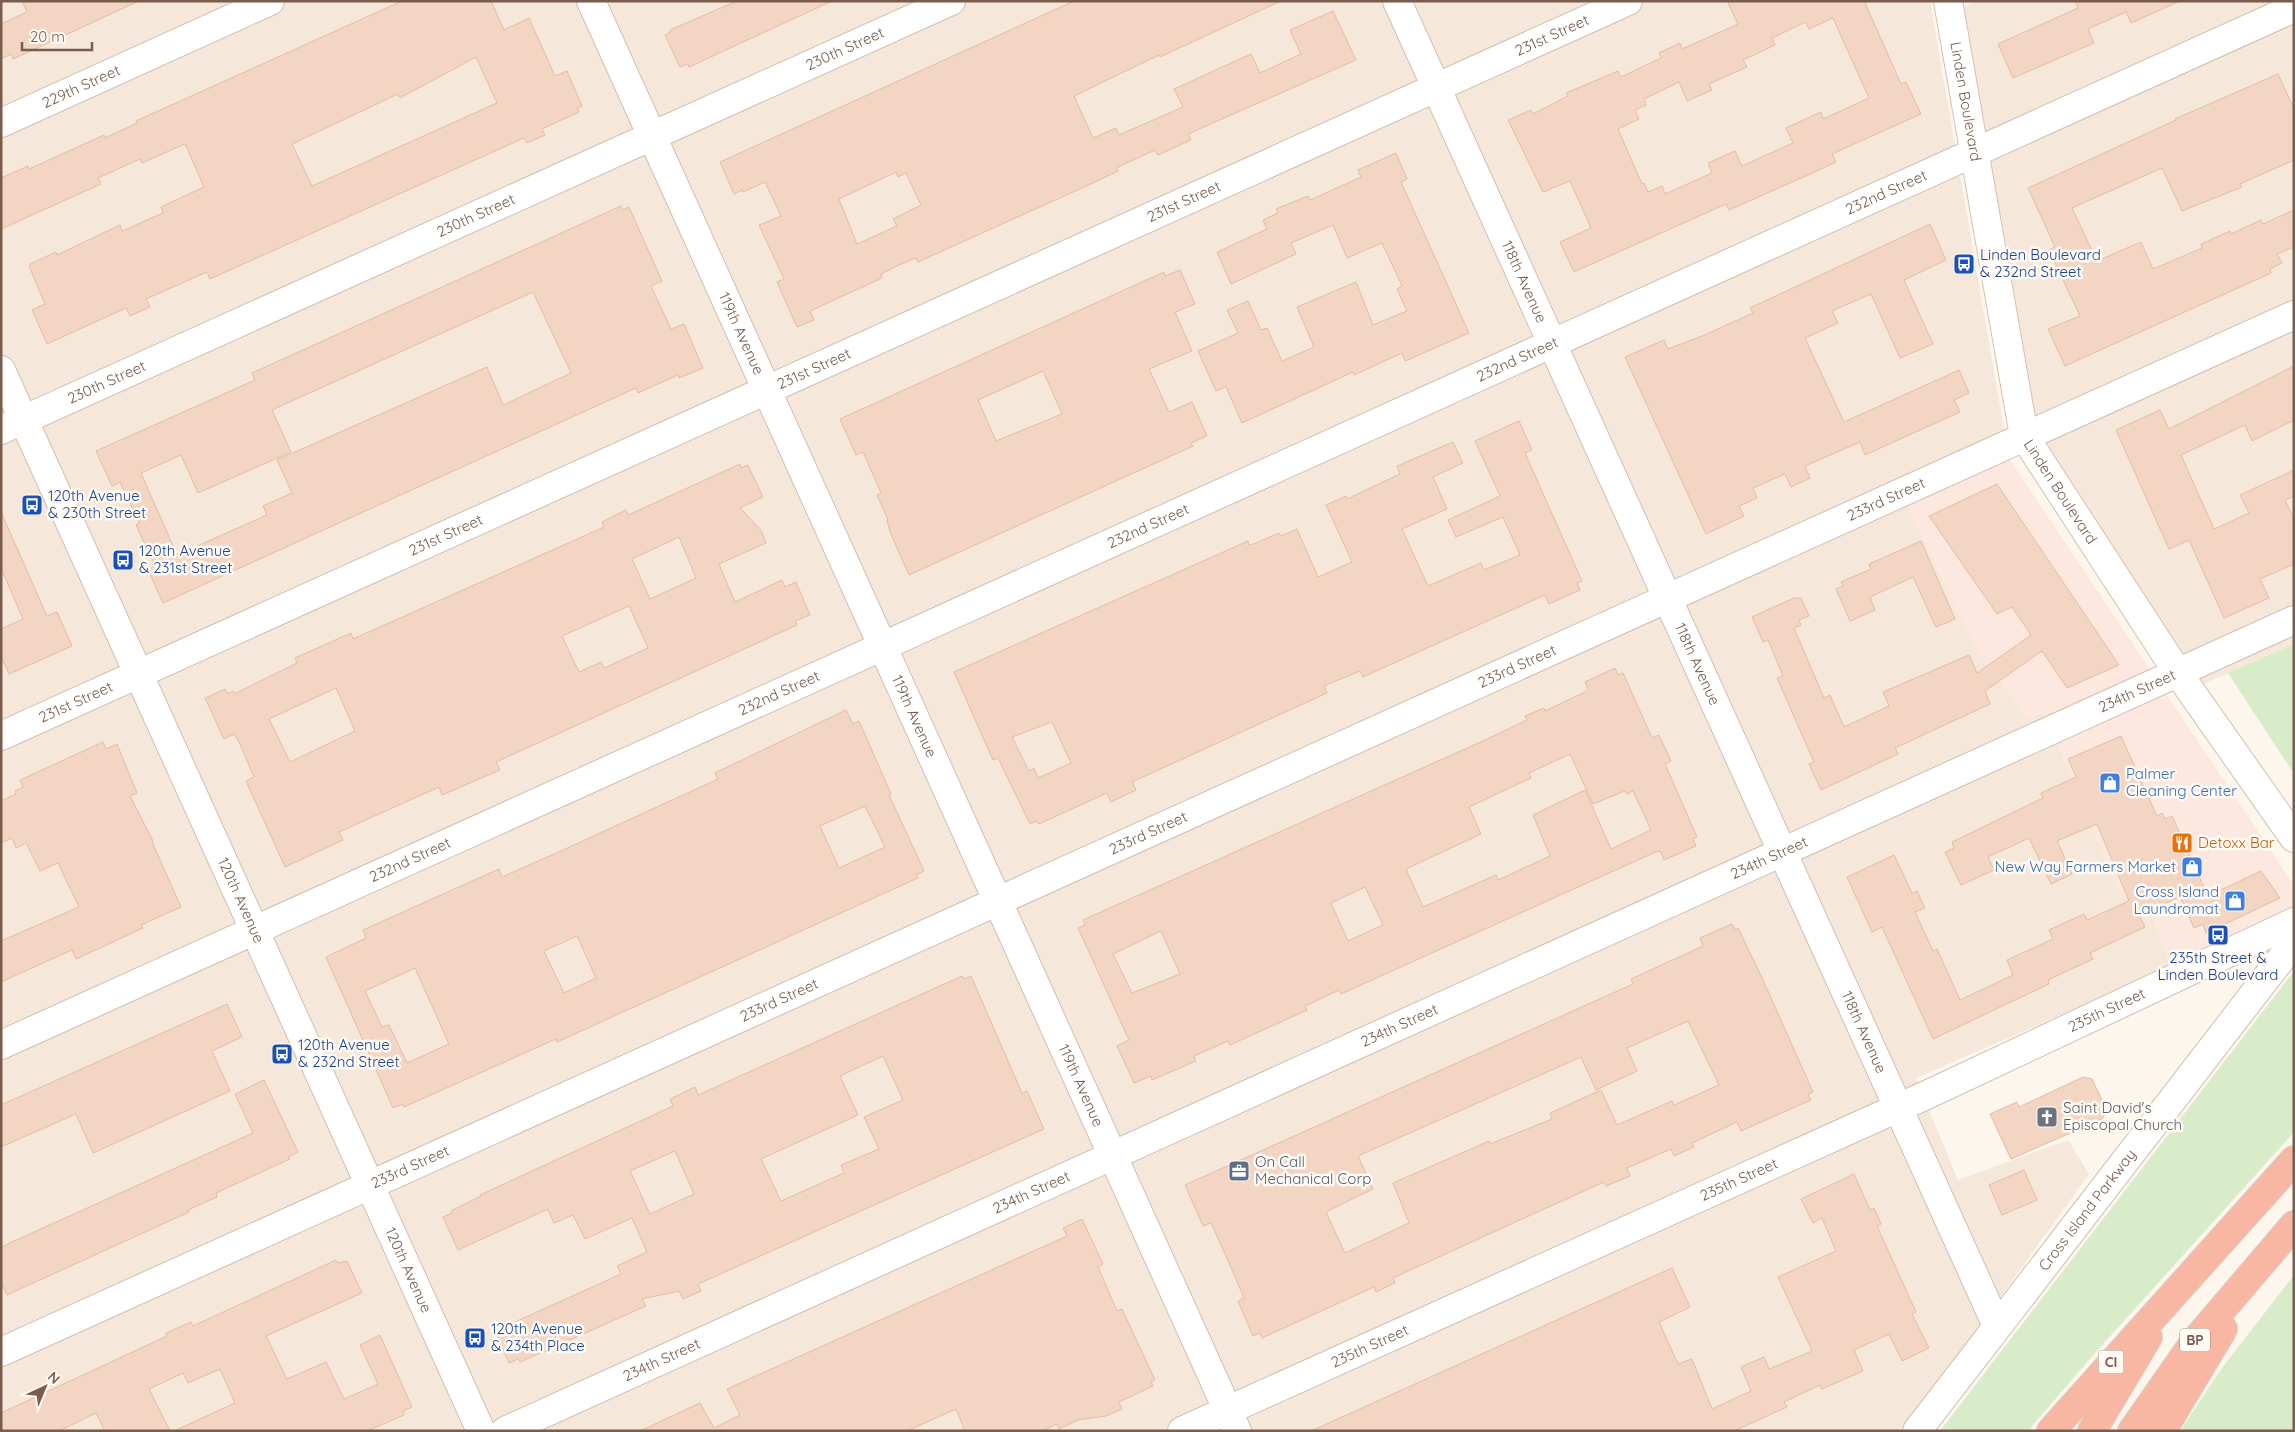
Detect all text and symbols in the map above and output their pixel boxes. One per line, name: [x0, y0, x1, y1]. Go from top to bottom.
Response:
street label: 231st Street: [1512, 10, 1592, 60]
scale bar: [22, 20, 92, 52]
street label: 230th Street: [803, 23, 887, 74]
text: 20 m: [30, 27, 65, 46]
street label: Linden Boulevard: [1946, 40, 1986, 163]
street label: 229th Street: [39, 60, 123, 112]
street label: 232nd Street: [1842, 165, 1930, 219]
street label: 231st Street: [1144, 176, 1224, 226]
street label: 230th Street: [433, 189, 518, 241]
street label: 118th Avenue: [1498, 237, 1551, 326]
place label: Linden Boulevard & 232nd Street: [1980, 245, 2101, 281]
bus stop icon: Linden Boulevard & 232nd Street: [1952, 252, 1976, 276]
street label: 119th Avenue: [715, 289, 769, 378]
street label: 232nd Street: [1473, 332, 1561, 386]
street label: 231st Street: [774, 343, 854, 393]
street label: 230th Street: [64, 356, 149, 408]
street label: Linden Boulevard: [2020, 436, 2102, 547]
street label: 233rd Street: [1844, 473, 1928, 525]
place label: 120th Avenue & 230th Street: [48, 486, 146, 522]
bus stop icon: 120th Avenue & 230th Street: [20, 493, 44, 517]
street label: 232nd Street: [1104, 499, 1192, 552]
street label: 231st Street: [406, 510, 485, 560]
place label: 120th Avenue & 231st Street: [139, 541, 232, 577]
bus stop icon: 120th Avenue & 231st Street: [111, 548, 135, 572]
street label: 118th Avenue: [1671, 620, 1725, 708]
street label: 233rd Street: [1475, 640, 1559, 692]
street label: 234th Street: [2095, 665, 2179, 716]
street label: 232nd Street: [735, 666, 823, 719]
street label: 119th Avenue: [888, 672, 942, 760]
street label: 231st Street: [36, 677, 115, 727]
place label: Palmer Cleaning Center: [2126, 764, 2237, 800]
shop icon: Palmer Cleaning Center: [2098, 771, 2122, 795]
street label: 233rd Street: [1106, 807, 1190, 859]
restaurant icon: Detoxx Bar: [2170, 831, 2194, 855]
street label: 234th Street: [1727, 832, 1811, 883]
street label: 232nd Street: [366, 833, 454, 886]
place label: Detoxx Bar: [2198, 833, 2275, 852]
street label: 120th Avenue: [214, 854, 269, 946]
shop icon: New Way Farmers Market: [2180, 855, 2204, 879]
place label: New Way Farmers Market: [1995, 857, 2176, 876]
place label: Cross Island Laundromat: [2133, 882, 2219, 918]
shop icon: Cross Island Laundromat: [2223, 889, 2247, 913]
bus stop icon: 235th Street & Linden Boulevard: [2206, 923, 2230, 947]
place label: 235th Street & Linden Boulevard: [2158, 948, 2278, 984]
street label: 233rd Street: [737, 974, 821, 1026]
street label: 235th Street: [2065, 983, 2148, 1036]
street label: 118th Avenue: [1838, 988, 1891, 1076]
street label: 234th Street: [1358, 999, 1441, 1051]
place label: 120th Avenue & 232nd Street: [298, 1035, 400, 1071]
street label: 119th Avenue: [1054, 1041, 1108, 1130]
bus stop icon: 120th Avenue & 232nd Street: [270, 1042, 294, 1066]
place label: Saint David's Episcopal Church: [2063, 1098, 2182, 1134]
church icon: Saint David's Episcopal Church: [2035, 1105, 2059, 1129]
street label: 233rd Street: [368, 1141, 452, 1192]
street label: Cross Island Parkway: [2034, 1145, 2140, 1274]
place label: On Call Mechanical Corp: [1255, 1152, 1371, 1188]
street label: 235th Street: [1697, 1153, 1781, 1205]
office icon: On Call Mechanical Corp: [1227, 1159, 1251, 1183]
street label: 234th Street: [990, 1166, 1073, 1218]
street label: 120th Avenue: [381, 1224, 436, 1316]
place label: 120th Avenue & 234th Place: [491, 1319, 585, 1355]
street label: 235th Street: [1328, 1320, 1411, 1372]
bus stop icon: 120th Avenue & 234th Place: [463, 1326, 487, 1350]
road number: BP: [2180, 1328, 2210, 1352]
street label: 234th Street: [620, 1334, 703, 1385]
road number: CI: [2098, 1350, 2124, 1374]
north arrow: [20, 1362, 70, 1412]
text: N: [44, 1368, 64, 1388]

